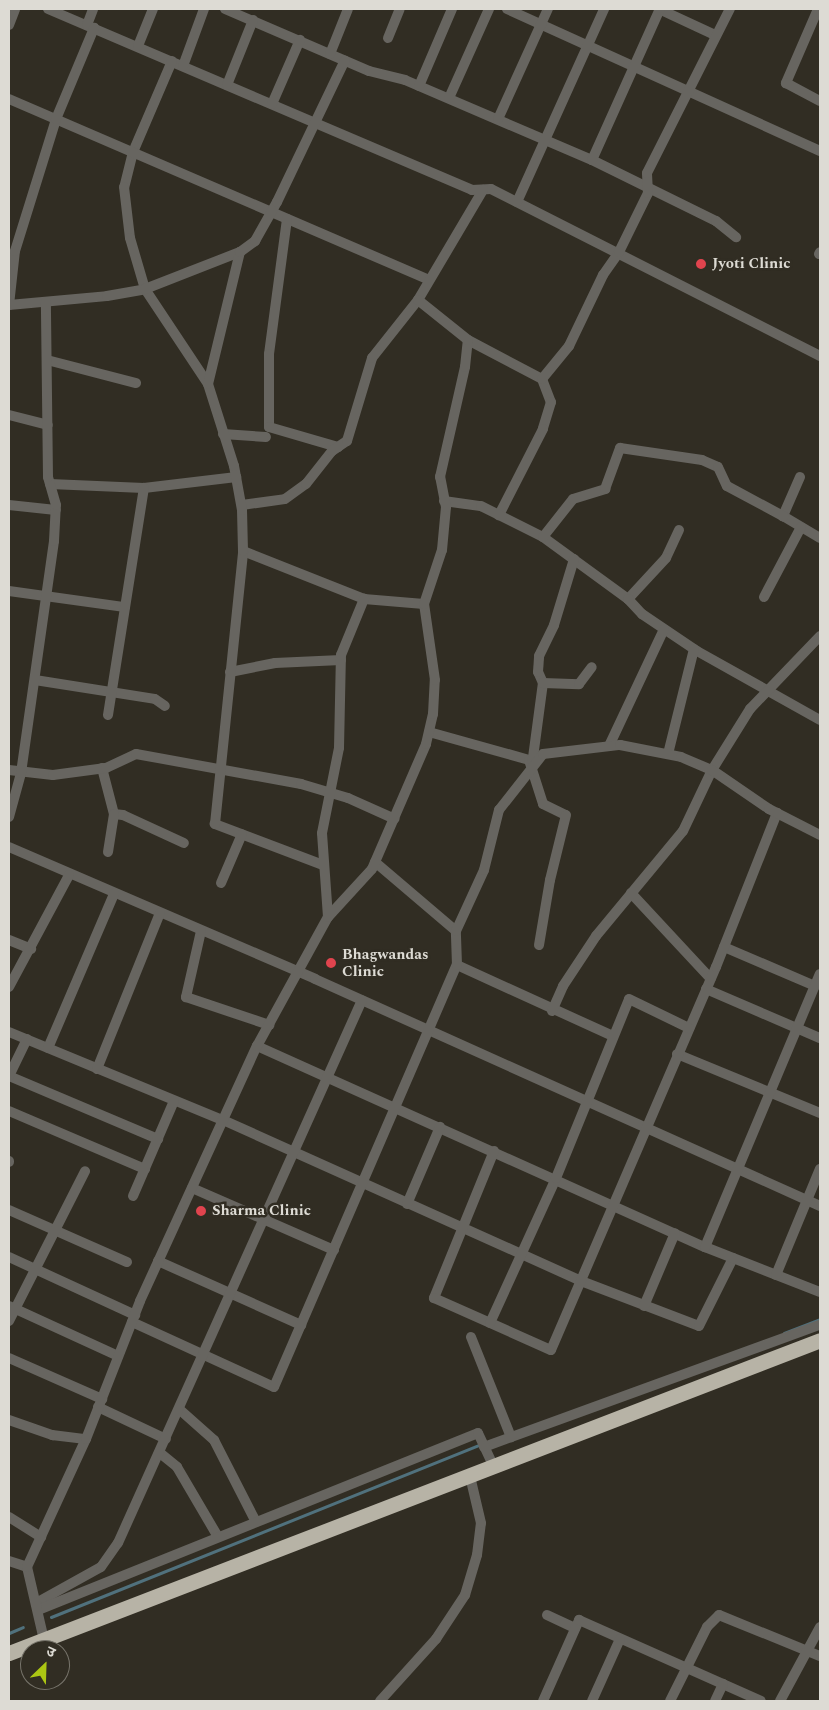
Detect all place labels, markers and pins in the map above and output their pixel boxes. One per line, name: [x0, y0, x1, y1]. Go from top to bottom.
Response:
place label: Jyoti Clinic: [712, 255, 791, 273]
marker: Jyoti Clinic: [694, 257, 708, 271]
place label: Bhagwandas Clinic: [342, 945, 429, 980]
marker: Bhagwandas Clinic: [324, 956, 338, 970]
place label: Sharma Clinic: [212, 1202, 311, 1220]
marker: Sharma Clinic: [194, 1204, 208, 1218]

